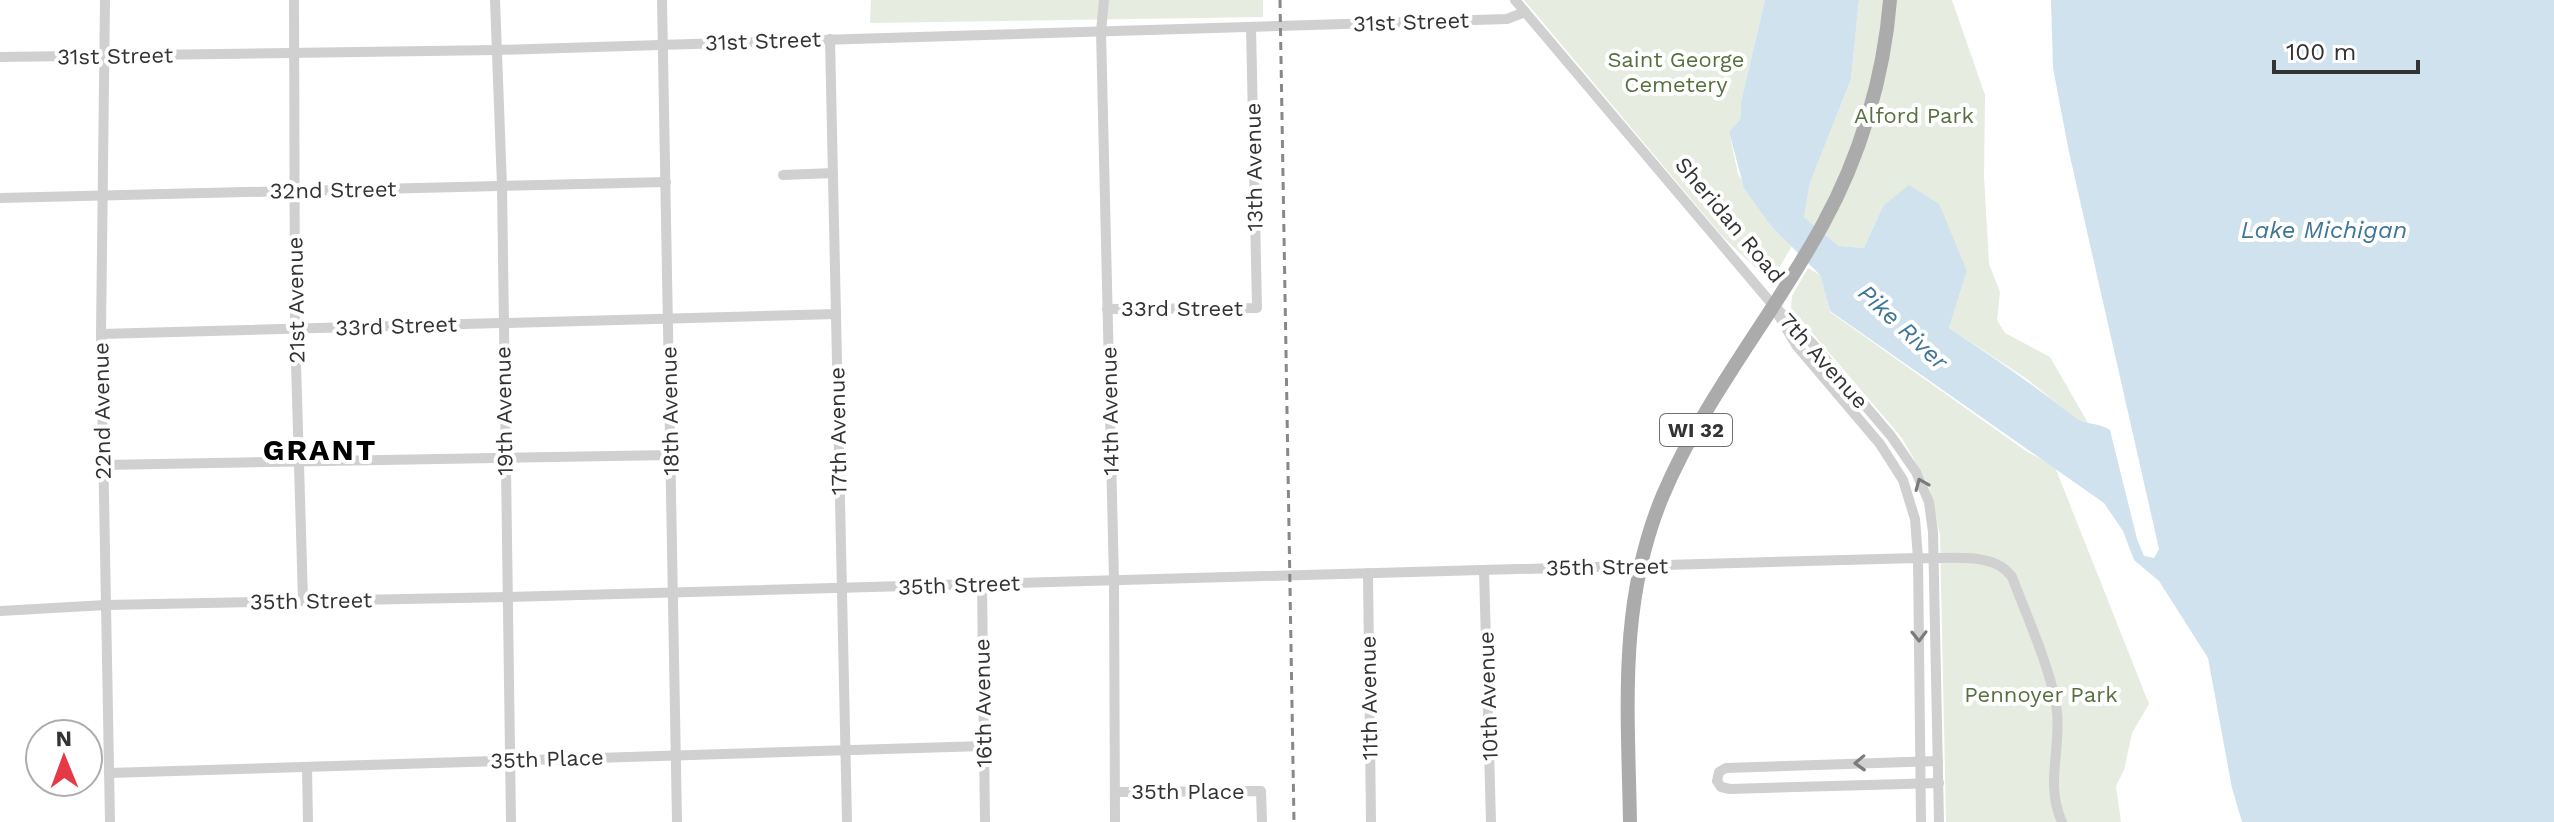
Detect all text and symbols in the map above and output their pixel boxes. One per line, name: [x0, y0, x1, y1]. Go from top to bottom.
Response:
street label: 31st Street: [1353, 7, 1469, 37]
scale bar: [2274, 24, 2418, 74]
street label: 31st Street: [705, 26, 821, 56]
text: 100 m: [2286, 38, 2356, 66]
street label: 31st Street: [57, 42, 173, 70]
park label: Saint George Cemetery: [1607, 47, 1745, 97]
street label: 13th Avenue: [1240, 102, 1268, 232]
park label: Alford Park: [1854, 103, 1974, 128]
street label: Sheridan Road: [1670, 152, 1790, 288]
street label: 32nd Street: [269, 176, 397, 204]
water label: Lake Michigan: [2241, 216, 2407, 244]
street label: 21st Avenue: [282, 236, 310, 364]
water label: Pike River: [1853, 279, 1955, 377]
street label: 33rd Street: [1121, 296, 1243, 321]
street label: 7th Avenue: [1775, 308, 1873, 414]
street label: 33rd Street: [335, 311, 457, 341]
street label: 22nd Avenue: [88, 342, 116, 480]
street label: 19th Avenue: [490, 346, 518, 476]
street label: 18th Avenue: [656, 346, 684, 476]
street label: 14th Avenue: [1096, 346, 1124, 476]
street label: 17th Avenue: [824, 367, 852, 495]
road number: WI 32: [1660, 414, 1732, 446]
district label: GRANT: [263, 432, 377, 467]
one-way arrow: [1914, 477, 1930, 492]
street label: 35th Street: [1546, 553, 1668, 581]
street label: 35th Street: [897, 570, 1021, 600]
street label: 35th Street: [250, 587, 372, 615]
one-way arrow: [1910, 630, 1928, 643]
street label: 10th Avenue: [1473, 631, 1503, 761]
street label: 11th Avenue: [1355, 636, 1383, 760]
street label: 16th Avenue: [969, 638, 997, 768]
park label: Pennoyer Park: [1964, 682, 2118, 707]
north arrow: [24, 718, 104, 798]
text: N: [55, 726, 72, 751]
street label: 35th Place: [490, 745, 604, 773]
one-way arrow: [1853, 755, 1866, 772]
street label: 35th Place: [1131, 779, 1245, 804]

